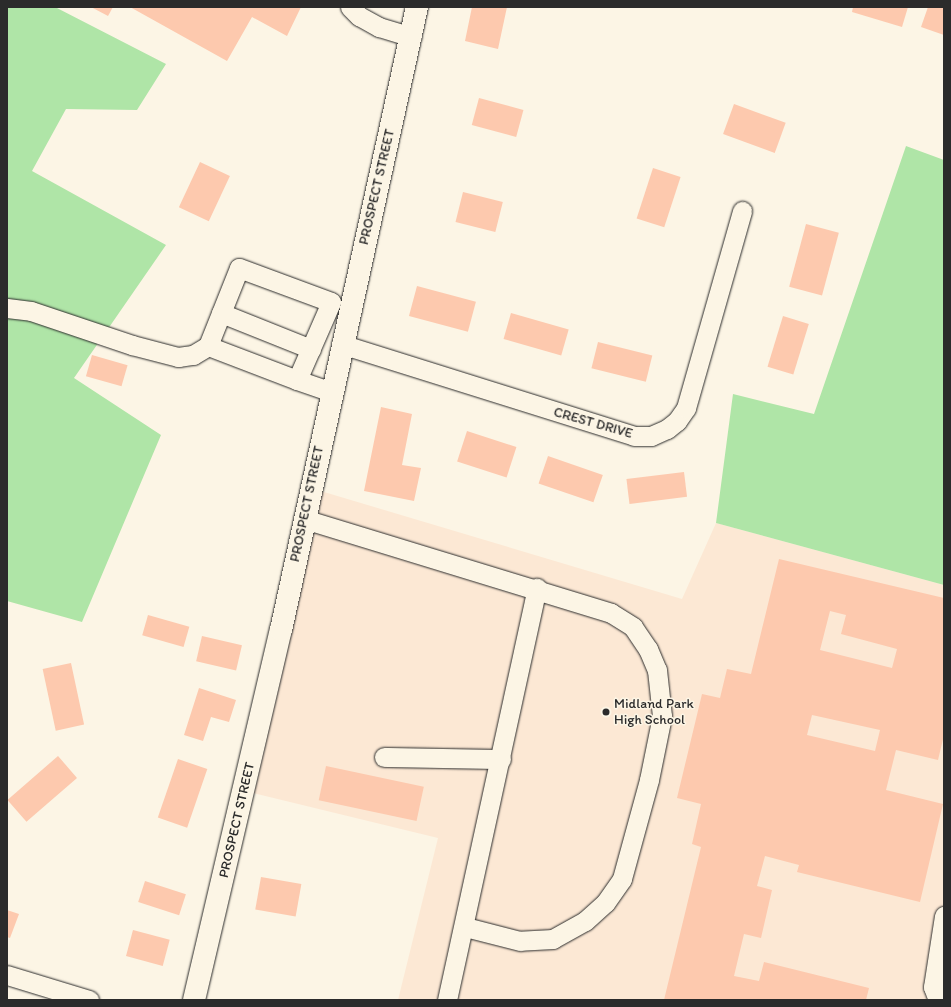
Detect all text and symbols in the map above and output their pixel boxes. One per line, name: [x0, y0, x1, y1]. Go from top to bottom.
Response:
street label: PROSPECT STREET: [356, 127, 398, 247]
street label: CREST DRIVE: [551, 403, 635, 443]
street label: PROSPECT STREET: [286, 444, 328, 564]
place label: Midland Park High School: [614, 696, 694, 728]
marker: Midland Park High School: [601, 707, 611, 717]
street label: PROSPECT STREET: [216, 760, 258, 880]

